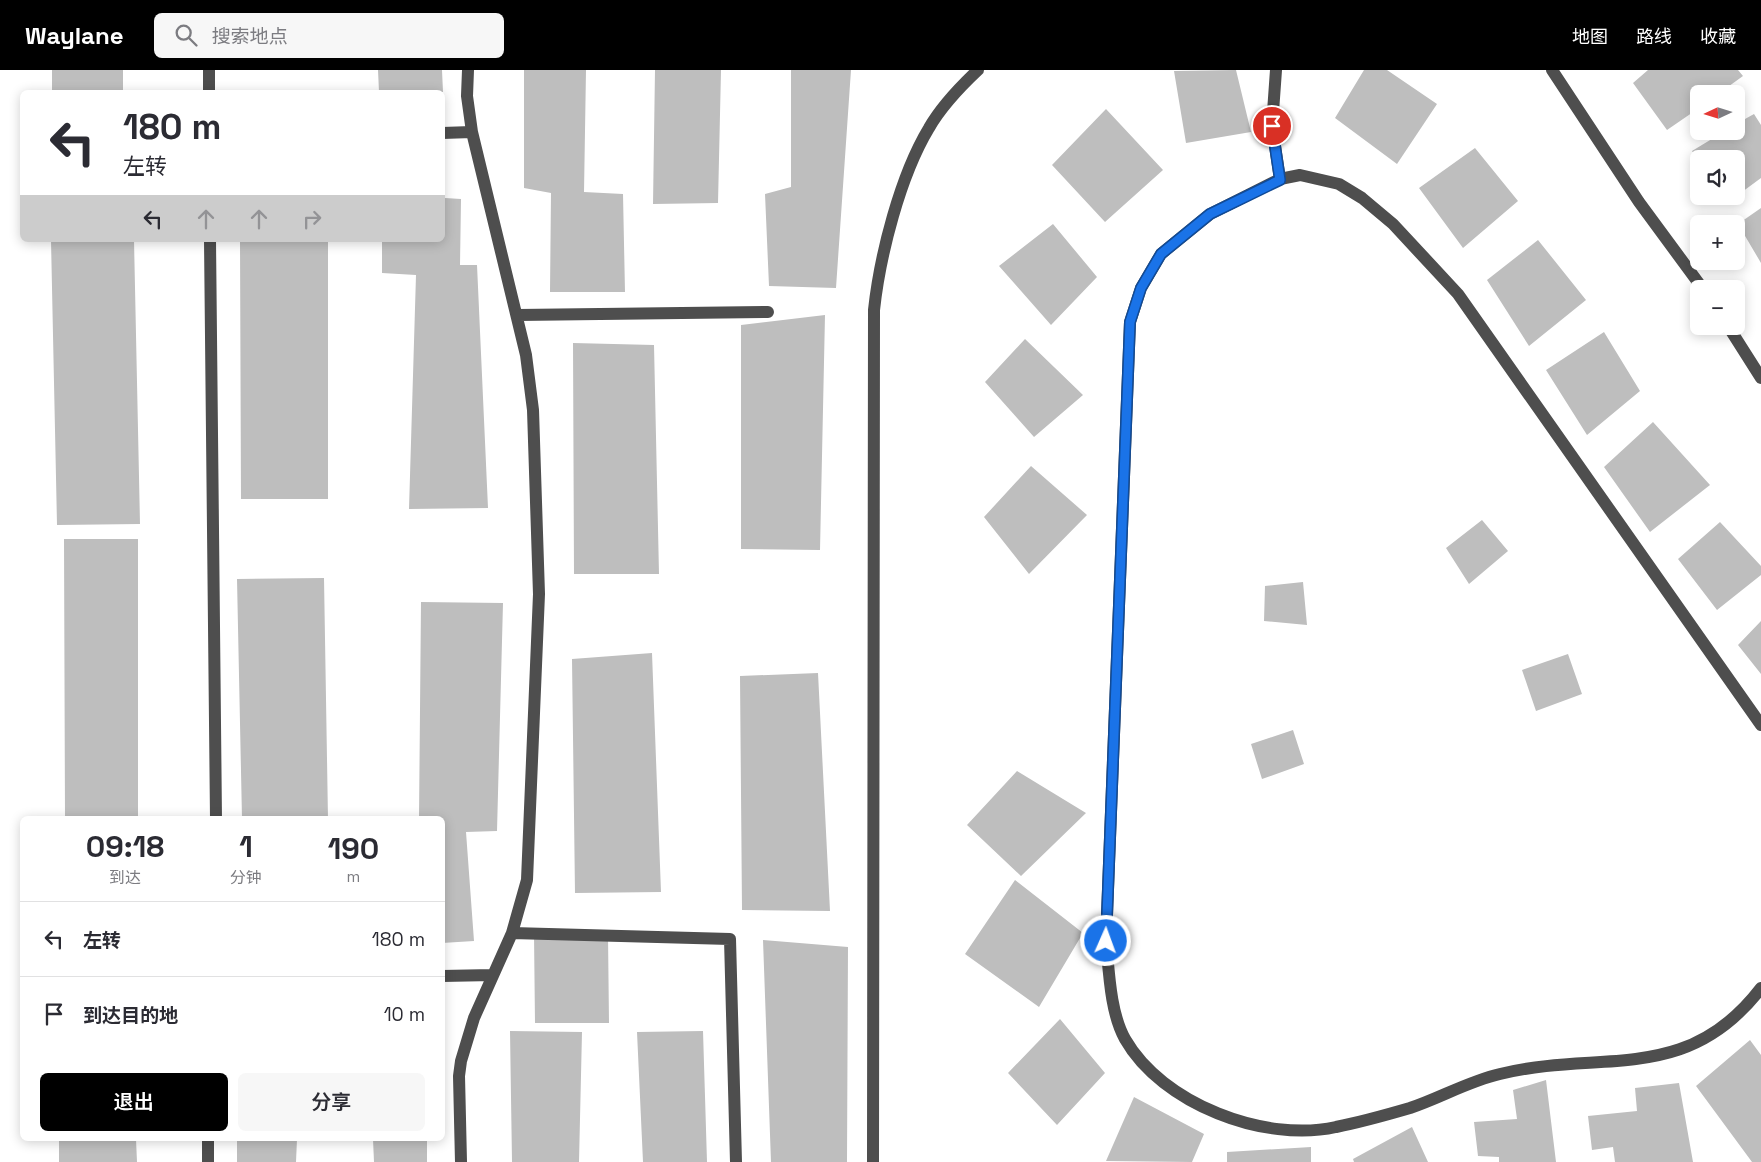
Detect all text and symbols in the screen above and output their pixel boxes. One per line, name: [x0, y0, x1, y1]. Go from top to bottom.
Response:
search box: [154, 13, 504, 58]
text: Waylane: [25, 20, 124, 51]
icon: search: [172, 21, 200, 49]
text: 搜索地点: [212, 24, 288, 49]
text: 地图: [1572, 25, 1608, 48]
text: 路线: [1636, 25, 1672, 48]
text: 收藏: [1700, 25, 1736, 48]
north arrow: [1690, 85, 1745, 140]
map controls: [1690, 85, 1745, 335]
text: 180 m: [123, 105, 221, 149]
pin: [1251, 105, 1293, 147]
icon: left: [40, 110, 105, 175]
icon: arrive: [1258, 112, 1286, 140]
button: sound: [1690, 150, 1745, 205]
text: 左转: [123, 152, 167, 180]
icon: left: [139, 205, 167, 233]
icon: ahead: [192, 205, 220, 233]
icon: ahead: [245, 205, 273, 233]
icon: right: [298, 205, 326, 233]
button: +: [1690, 215, 1745, 270]
button: −: [1690, 280, 1745, 335]
text: 09:18: [86, 827, 164, 866]
text: 1: [239, 827, 253, 866]
text: 190: [328, 829, 379, 868]
text: m: [347, 866, 360, 887]
text: 到达: [109, 867, 141, 888]
text: 分钟: [230, 867, 262, 888]
position arrow: [1079, 914, 1131, 966]
icon: left: [40, 925, 68, 953]
text: 180 m: [372, 927, 425, 952]
text: 左转: [83, 928, 121, 953]
icon: arrive: [40, 1000, 68, 1028]
text: 10 m: [384, 1002, 425, 1027]
text: 到达目的地: [83, 1003, 178, 1028]
button: 退出: [40, 1073, 228, 1131]
button: 分享: [238, 1073, 425, 1131]

